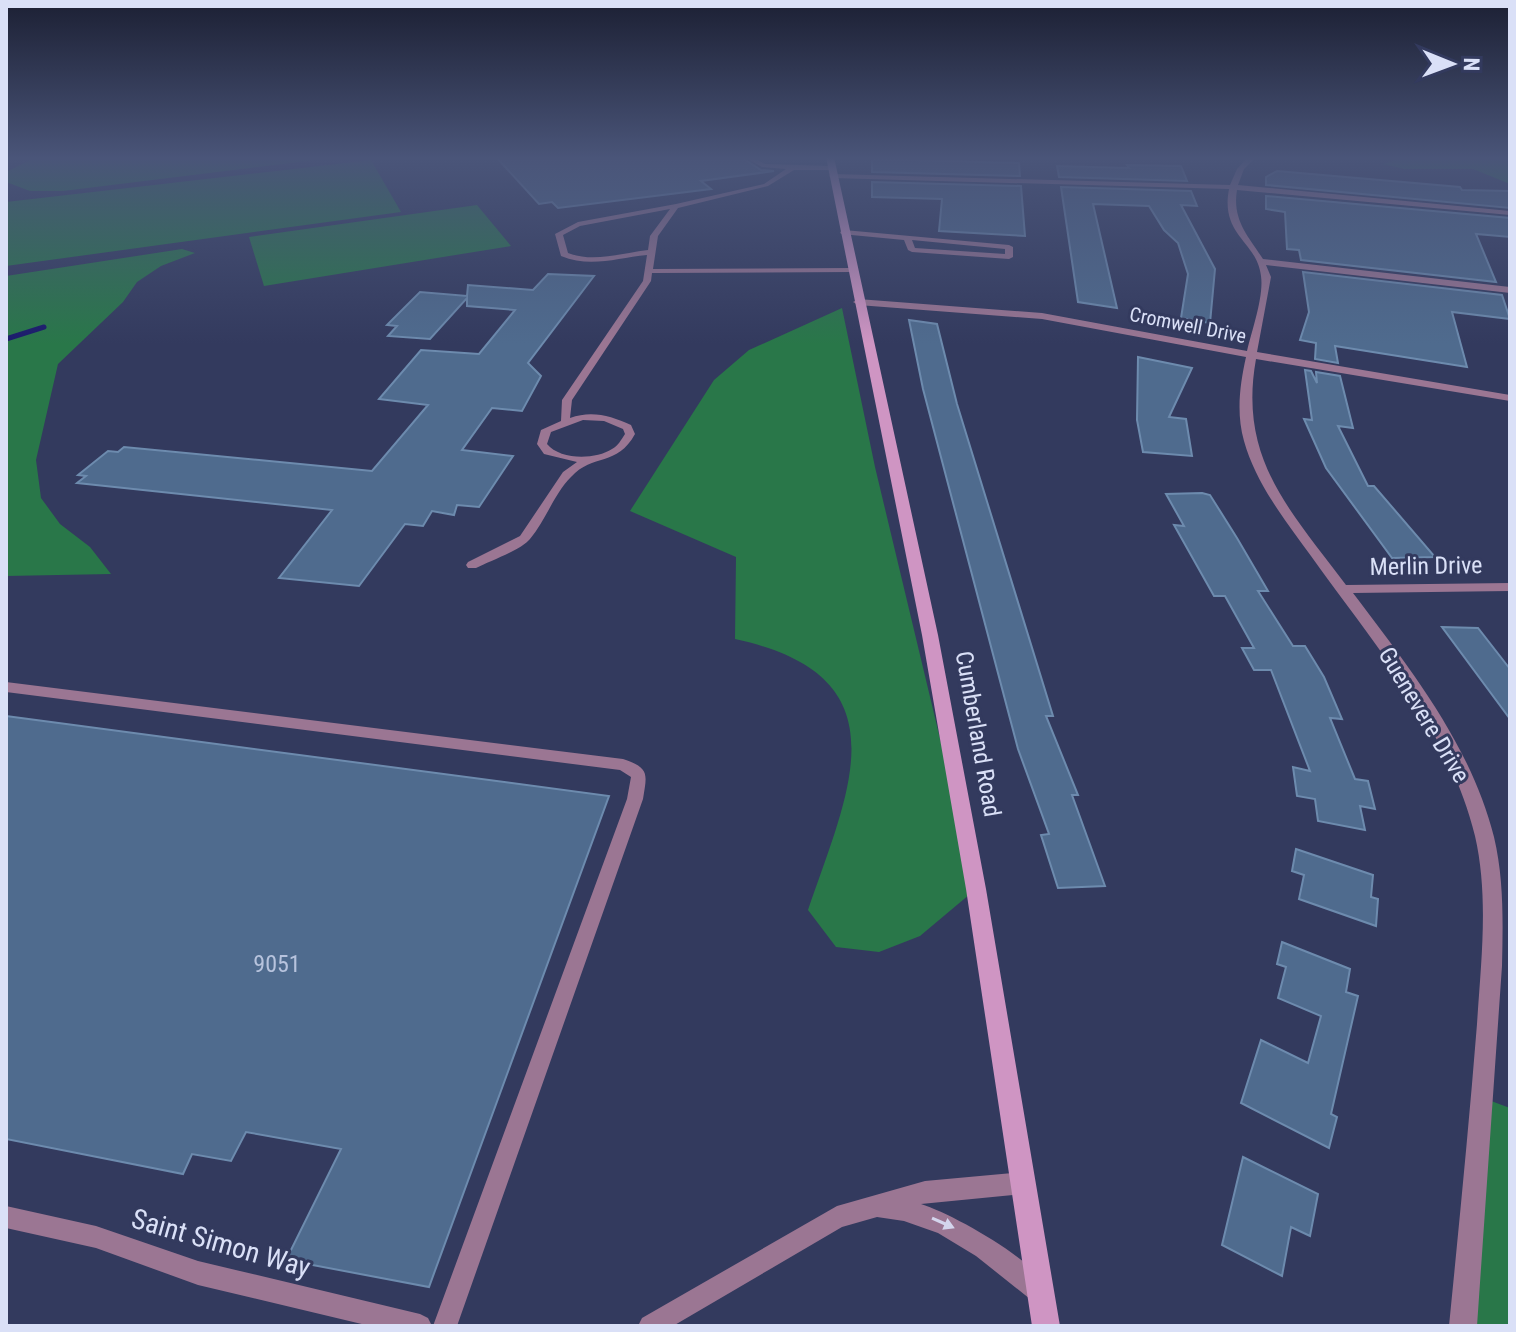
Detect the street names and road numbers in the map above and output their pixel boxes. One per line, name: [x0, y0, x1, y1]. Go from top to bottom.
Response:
street label: Cromwell Drive: [1128, 302, 1248, 348]
street label: Merlin Drive: [1369, 551, 1483, 581]
street label: Guenevere Drive: [1373, 642, 1475, 788]
street label: Cumberland Road: [950, 649, 1006, 819]
street label: Saint Simon Way: [128, 1202, 315, 1284]

